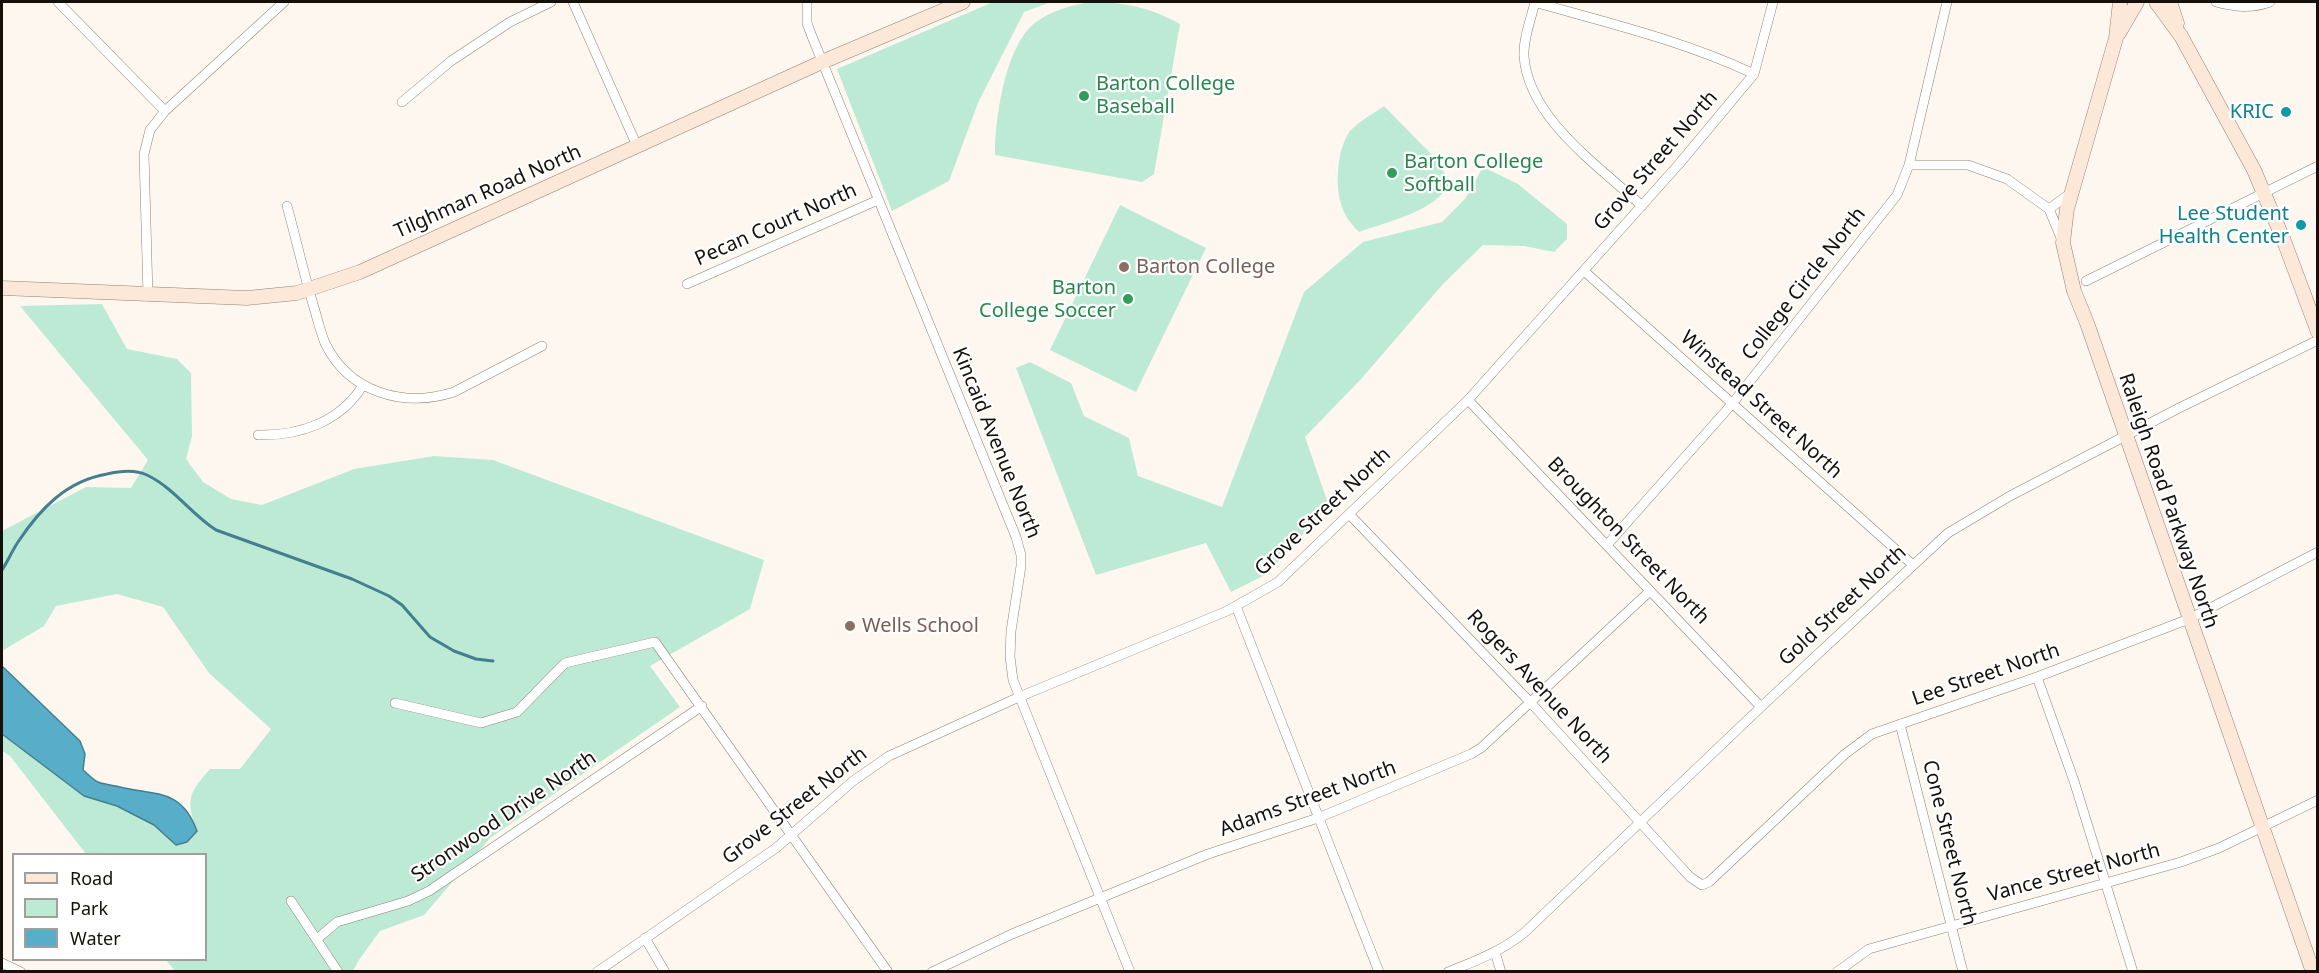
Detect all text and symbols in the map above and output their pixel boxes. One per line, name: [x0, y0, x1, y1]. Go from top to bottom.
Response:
place label: Barton College Baseball: [1096, 72, 1235, 119]
street label: Grove Street North: [1589, 86, 1723, 236]
marker: Barton College Baseball: [1077, 89, 1091, 103]
place label: KRIC: [2230, 100, 2274, 124]
marker: KRIC: [2279, 105, 2293, 119]
street label: Tilghman Road North: [391, 140, 585, 244]
place label: Barton College Softball: [1404, 150, 1543, 197]
marker: Barton College Softball: [1385, 166, 1399, 180]
street label: Pecan Court North: [691, 179, 861, 271]
place label: Lee Student Health Center: [2159, 202, 2289, 249]
street label: College Circle North: [1737, 203, 1871, 365]
marker: Lee Student Health Center: [2294, 218, 2308, 232]
place label: Barton College: [1136, 255, 1275, 279]
marker: Barton College: [1117, 260, 1131, 274]
place label: Barton College Soccer: [979, 276, 1116, 323]
marker: Barton College Soccer: [1121, 292, 1135, 306]
street label: Winstead Street North: [1675, 326, 1847, 484]
street label: Kincaid Avenue North: [947, 344, 1045, 542]
street label: Raleigh Road Parkway North: [2113, 370, 2223, 632]
street label: Grove Street North: [1250, 443, 1396, 581]
street label: Broughton Street North: [1542, 452, 1714, 630]
street label: Gold Street North: [1774, 541, 1912, 671]
street label: Rogers Avenue North: [1461, 605, 1617, 769]
place label: Wells School: [862, 614, 979, 638]
marker: Wells School: [843, 619, 857, 633]
street label: Lee Street North: [1909, 639, 2063, 711]
street label: Grove Street North: [718, 742, 872, 870]
street label: Stronwood Drive North: [407, 746, 601, 888]
street label: Adams Street North: [1217, 756, 1399, 842]
street label: Cone Street North: [1917, 758, 1981, 928]
street label: Vance Street North: [1985, 838, 2163, 908]
legend: [12, 853, 207, 961]
text: Road: [70, 866, 113, 890]
text: Park: [70, 896, 108, 920]
text: Water: [70, 926, 121, 950]

